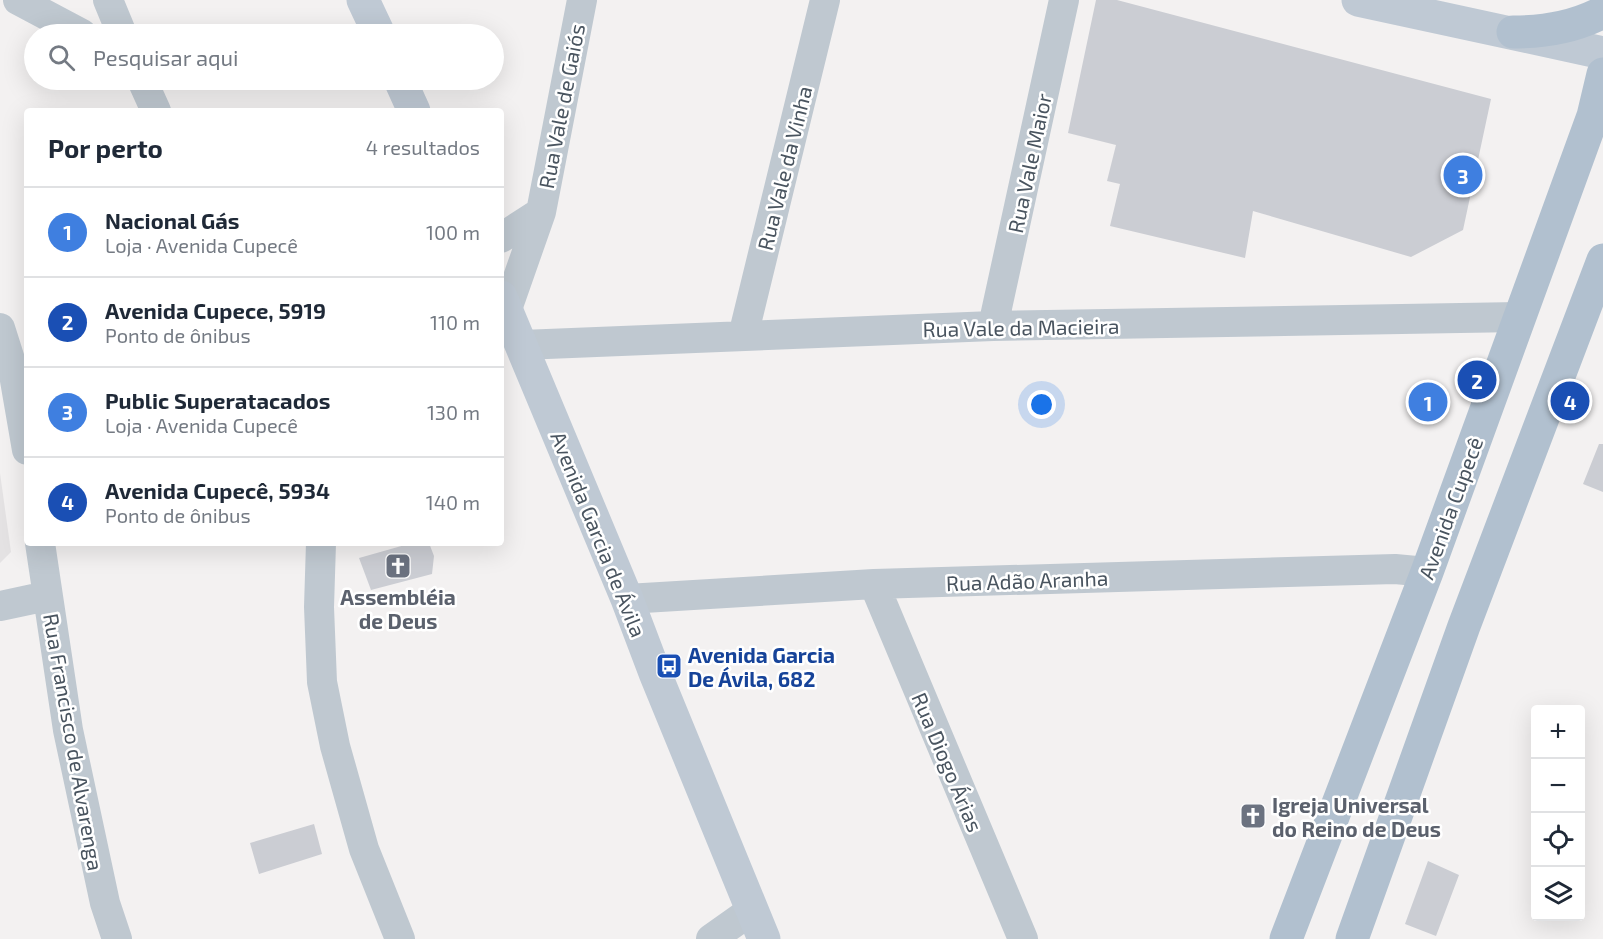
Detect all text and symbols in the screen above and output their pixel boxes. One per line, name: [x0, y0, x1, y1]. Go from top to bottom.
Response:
street label: Rua Vale de Gaiós: [533, 22, 589, 190]
search box: [24, 24, 504, 90]
icon: search: [45, 41, 78, 74]
text: Pesquisar aqui: [93, 44, 239, 70]
street label: Rua Vale da Vinha: [752, 83, 816, 253]
street label: Rua Vale Maior: [1002, 90, 1056, 235]
text: Por perto: [48, 132, 163, 163]
text: 4 resultados: [366, 135, 480, 159]
pin: 3: [1444, 152, 1482, 198]
text: Nacional Gás: [105, 207, 239, 233]
text: 1: [63, 220, 72, 244]
text: 100 m: [426, 220, 480, 244]
text: Loja · Avenida Cupecê: [105, 233, 298, 257]
text: Avenida Cupece, 5919: [105, 297, 326, 323]
text: 2: [62, 310, 73, 334]
text: 110 m: [430, 310, 480, 334]
street label: Rua Vale da Macieira: [922, 313, 1120, 341]
text: Ponto de ônibus: [105, 323, 251, 347]
pin: 2: [1458, 358, 1496, 403]
pin: 4: [1550, 378, 1590, 424]
pin: 1: [1408, 380, 1448, 424]
text: Public Superatacados: [105, 387, 330, 413]
your location: [1027, 390, 1056, 419]
text: 3: [62, 400, 73, 424]
text: 130 m: [427, 400, 480, 424]
text: Loja · Avenida Cupecê: [105, 413, 298, 437]
street label: Avenida Garcia de Ávila: [546, 428, 652, 640]
street label: Avenida Cupecê: [1413, 434, 1487, 582]
text: Avenida Cupecê, 5934: [105, 477, 330, 503]
text: 4: [61, 490, 74, 514]
text: 140 m: [426, 490, 480, 514]
text: Ponto de ônibus: [105, 503, 251, 527]
church icon: Assembléia de Deus: [383, 551, 413, 581]
street label: Rua Adão Aranha: [945, 565, 1109, 595]
place label: Assembléia de Deus: [340, 584, 456, 633]
street label: Rua Francisco de Alvarenga: [39, 611, 109, 873]
place label: Avenida Garcia De Ávila, 682: [688, 642, 835, 691]
bus stop icon: Avenida Garcia De Ávila, 682: [654, 651, 684, 681]
street label: Rua Diogo Árias: [907, 689, 989, 835]
map controls: [1531, 705, 1585, 921]
button: +: [1531, 705, 1585, 759]
button: −: [1531, 759, 1585, 813]
place label: Igreja Universal do Reino de Deus: [1272, 792, 1441, 841]
church icon: Igreja Universal do Reino de Deus: [1238, 801, 1268, 831]
button: locate: [1531, 813, 1585, 867]
button: layers: [1531, 867, 1585, 921]

